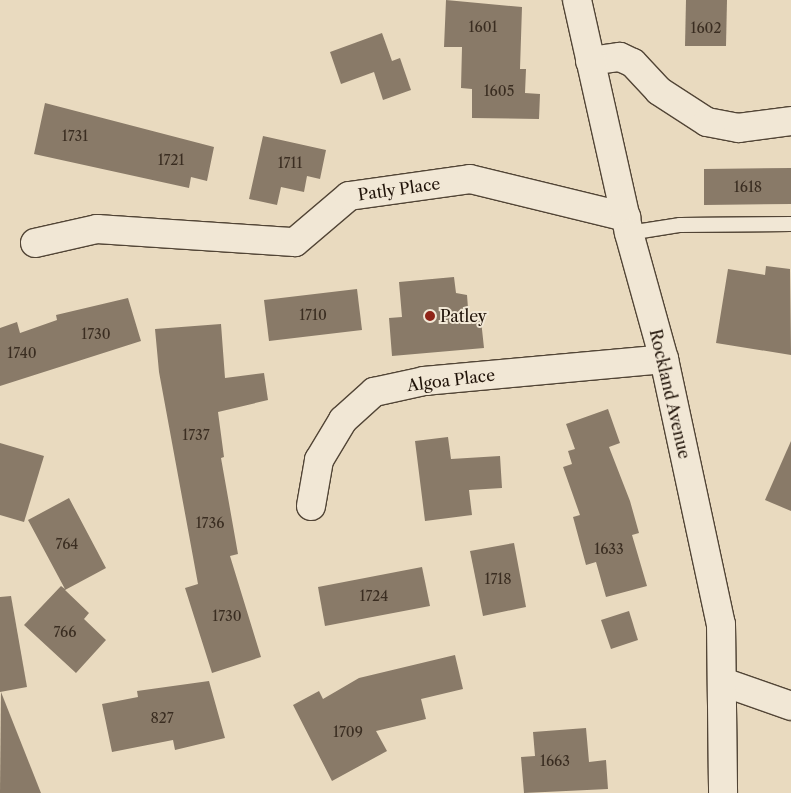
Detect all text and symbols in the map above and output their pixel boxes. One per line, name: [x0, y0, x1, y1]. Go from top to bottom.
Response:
house number: 1601: [469, 19, 497, 35]
house number: 1602: [690, 20, 722, 36]
house number: 1605: [484, 83, 514, 99]
house number: 1731: [62, 128, 88, 144]
house number: 1721: [158, 152, 184, 168]
house number: 1711: [278, 155, 302, 171]
street label: Patly Place: [356, 174, 442, 204]
house number: 1618: [734, 179, 762, 195]
place label: Patley: [440, 306, 487, 326]
house number: 1710: [299, 307, 327, 323]
marker: Patley: [424, 310, 436, 322]
house number: 1730: [81, 326, 111, 342]
street label: Rockland Avenue: [646, 327, 694, 461]
house number: 1740: [7, 345, 37, 361]
street label: Algoa Place: [406, 365, 496, 395]
house number: 1737: [182, 427, 210, 443]
house number: 1736: [196, 515, 224, 531]
house number: 764: [56, 536, 78, 552]
house number: 1633: [594, 541, 624, 557]
house number: 1718: [485, 571, 511, 587]
house number: 1724: [360, 588, 388, 604]
house number: 1730: [212, 608, 242, 624]
house number: 766: [53, 624, 77, 640]
house number: 827: [150, 710, 174, 726]
house number: 1709: [333, 724, 363, 740]
house number: 1663: [540, 753, 570, 769]

